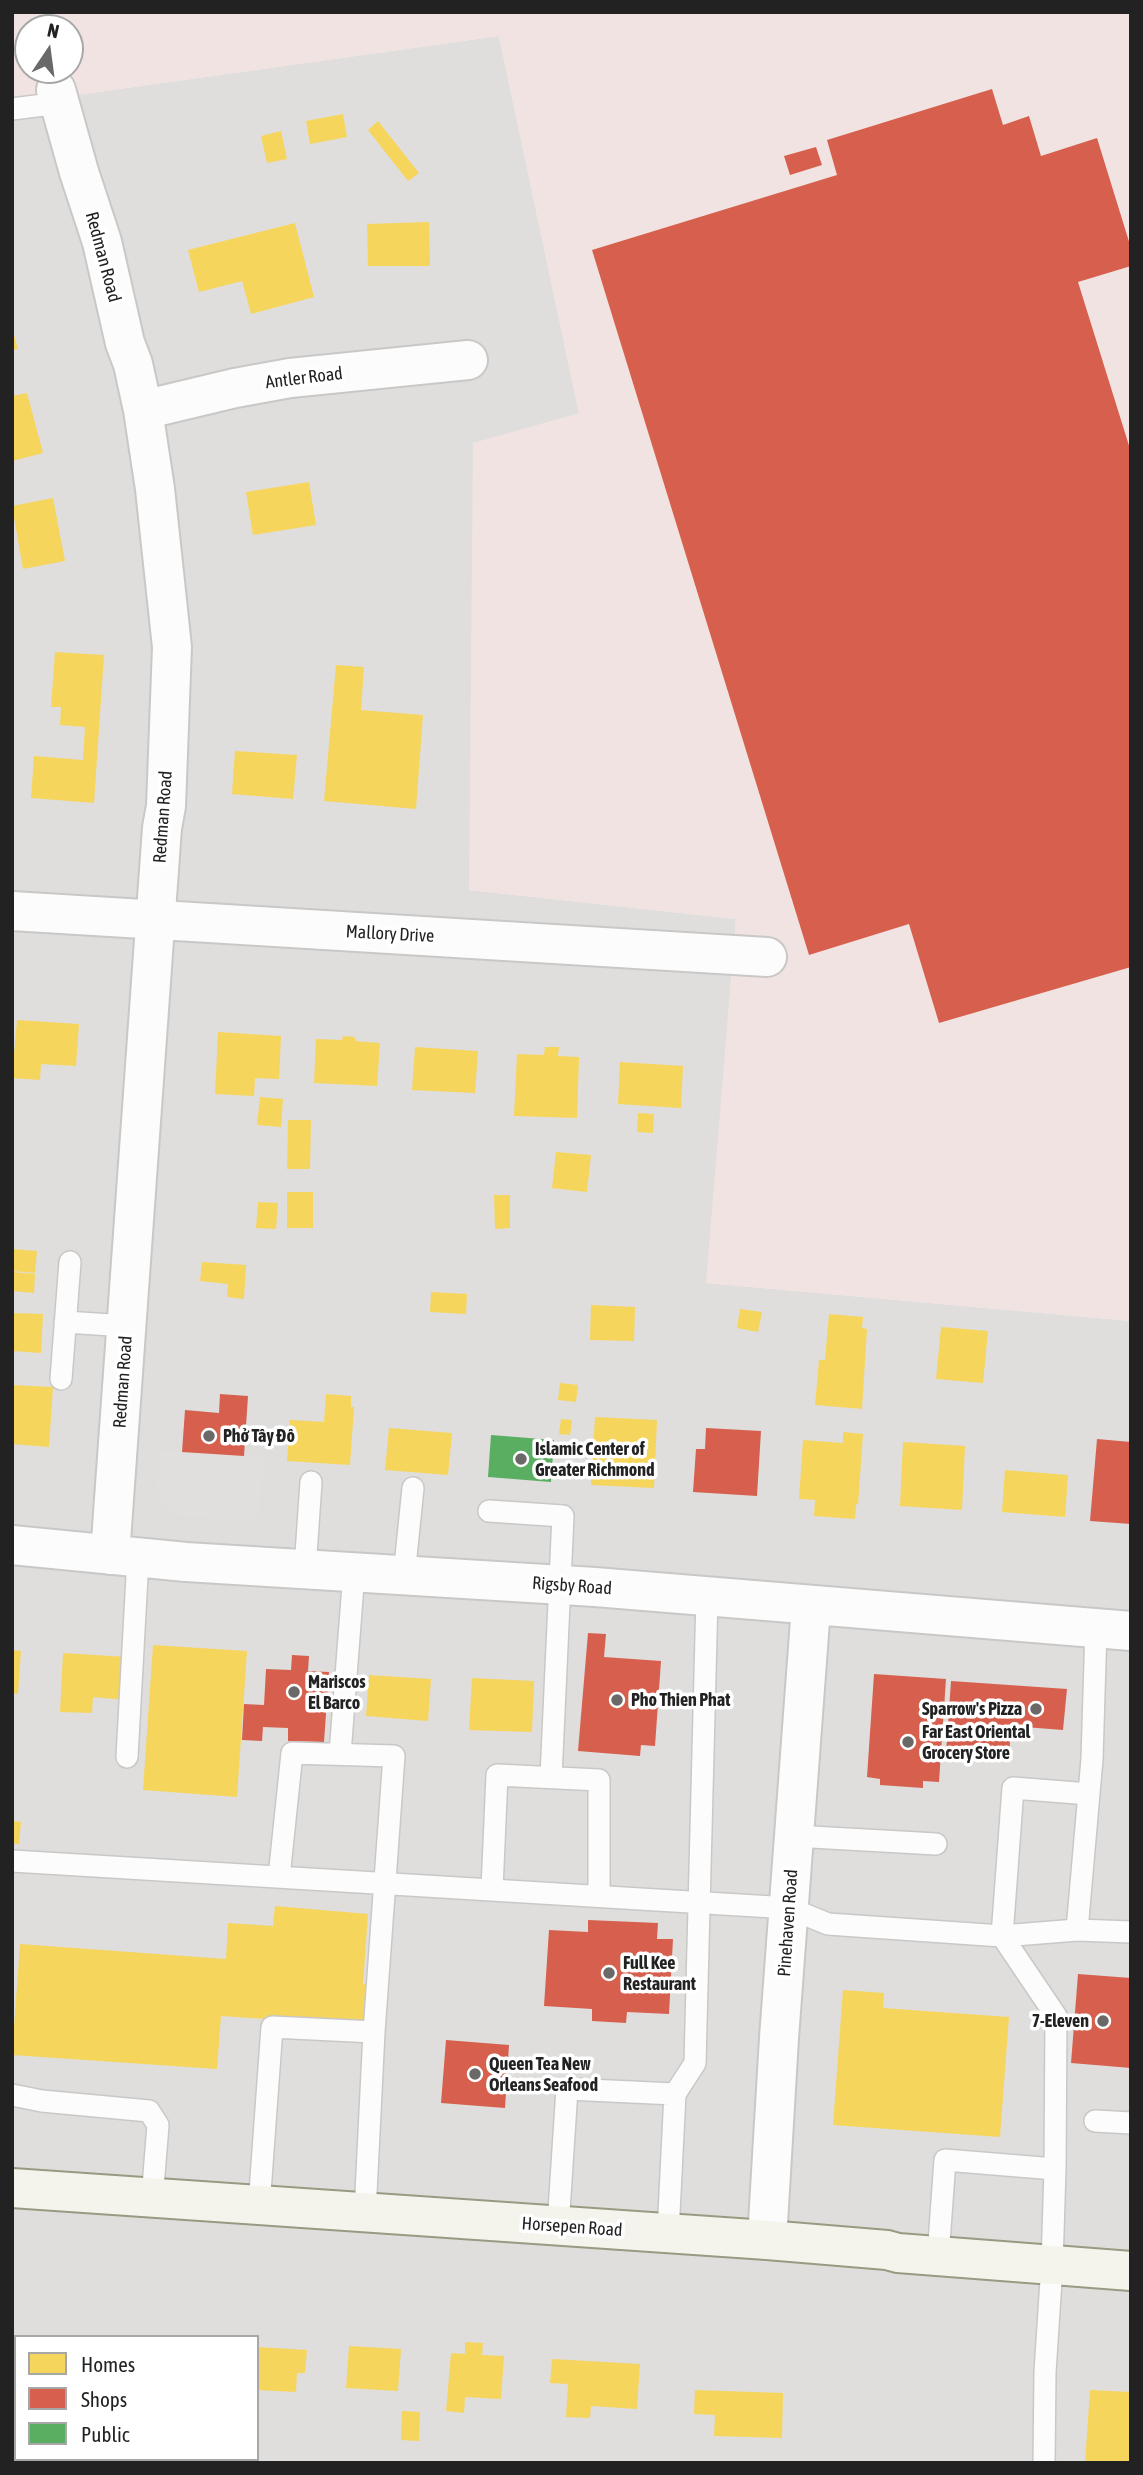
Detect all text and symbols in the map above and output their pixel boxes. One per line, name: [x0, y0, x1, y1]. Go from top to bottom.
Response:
north arrow: [14, 14, 84, 84]
text: N: [45, 19, 61, 42]
street label: Redman Road: [81, 210, 125, 304]
street label: Antler Road: [264, 363, 344, 393]
street label: Redman Road: [149, 770, 177, 864]
street label: Mallory Drive: [345, 921, 435, 947]
street label: Redman Road: [109, 1335, 137, 1429]
place label: Phở Tây Đô: [223, 1425, 295, 1447]
marker: Phở Tây Đô: [201, 1428, 217, 1444]
place label: Islamic Center of Greater Richmond: [535, 1438, 655, 1480]
marker: Islamic Center of Greater Richmond: [513, 1451, 529, 1467]
street label: Rigsby Road: [531, 1572, 613, 1600]
place label: Mariscos El Barco: [308, 1671, 366, 1714]
marker: Mariscos El Barco: [286, 1684, 302, 1700]
place label: Pho Thien Phat: [631, 1689, 730, 1711]
marker: Pho Thien Phat: [609, 1692, 625, 1708]
place label: Sparrow's Pizza: [922, 1698, 1022, 1720]
marker: Sparrow's Pizza: [1028, 1701, 1044, 1717]
place label: Far East Oriental Grocery Store: [922, 1721, 1030, 1764]
marker: Far East Oriental Grocery Store: [900, 1734, 916, 1750]
street label: Pinehaven Road: [773, 1869, 803, 1977]
place label: Full Kee Restaurant: [623, 1952, 696, 1994]
marker: Full Kee Restaurant: [601, 1965, 617, 1981]
place label: 7-Eleven: [1032, 2010, 1089, 2032]
marker: 7-Eleven: [1095, 2013, 1111, 2029]
place label: Queen Tea New Orleans Seafood: [489, 2053, 598, 2096]
marker: Queen Tea New Orleans Seafood: [467, 2066, 483, 2082]
street label: Horsepen Road: [521, 2213, 623, 2241]
legend: [14, 2335, 259, 2461]
text: Homes: [81, 2352, 135, 2376]
text: Shops: [81, 2387, 127, 2411]
text: Public: [81, 2422, 130, 2446]

